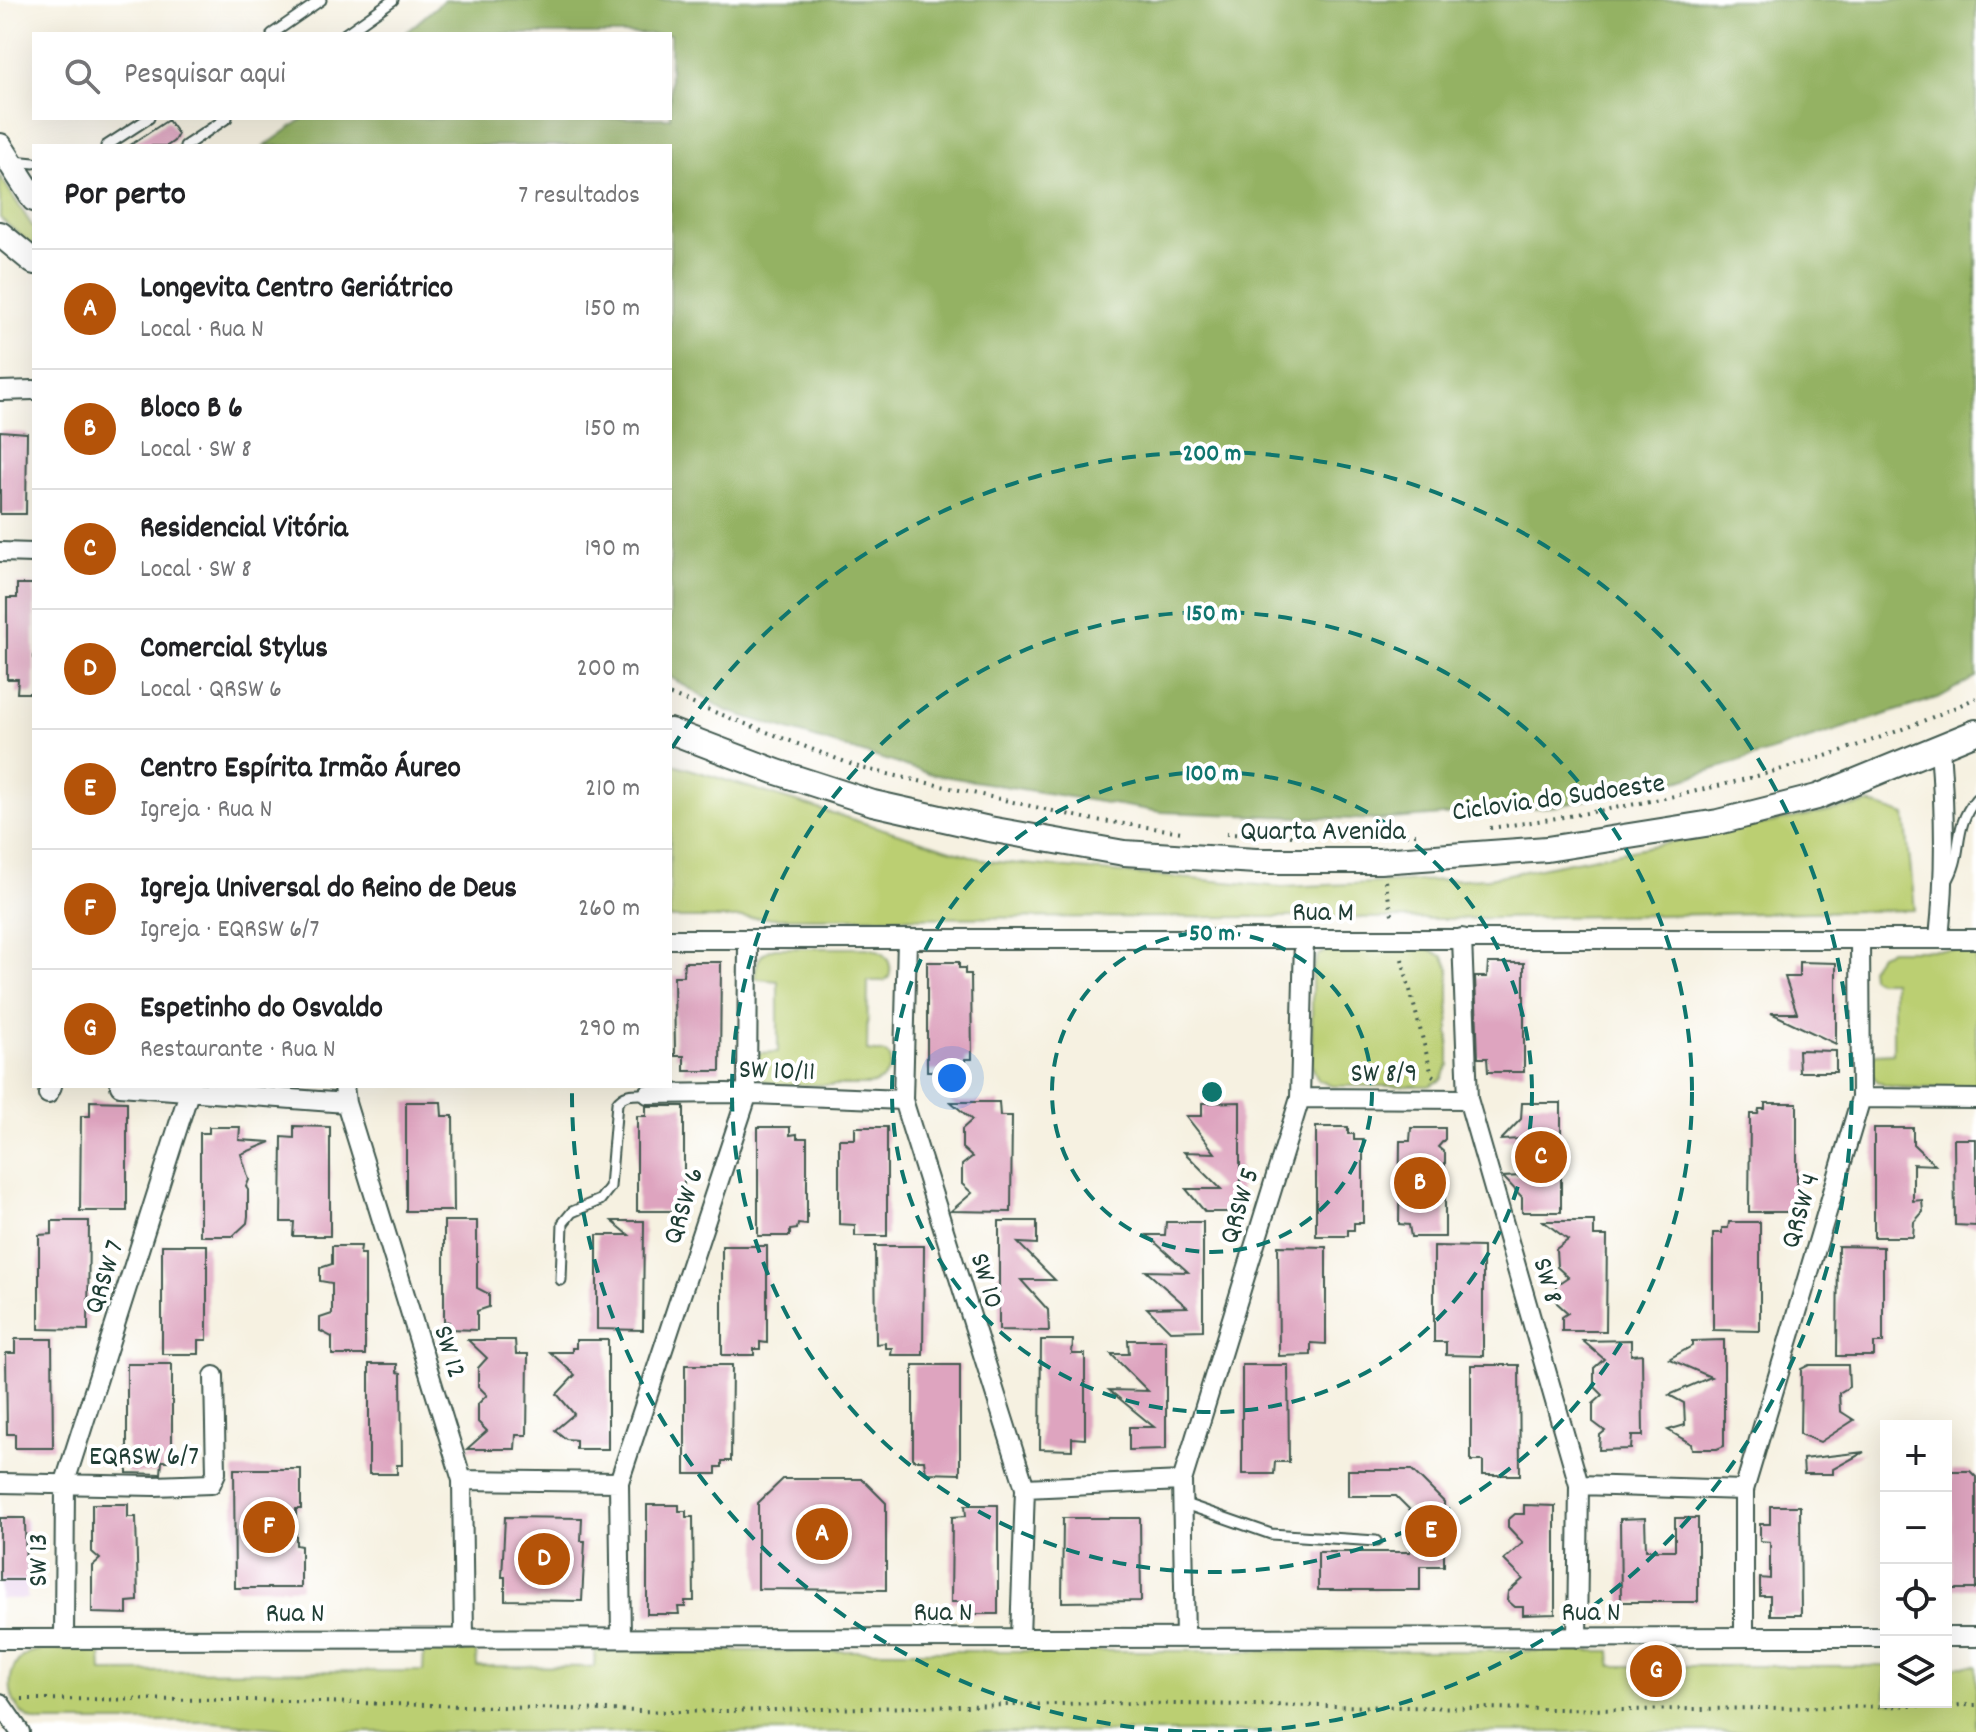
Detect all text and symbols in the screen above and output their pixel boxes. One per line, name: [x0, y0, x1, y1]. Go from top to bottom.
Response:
search box: [32, 32, 672, 120]
icon: search: [60, 54, 104, 98]
text: Pesquisar aqui: [124, 55, 286, 98]
text: Por perto: [64, 172, 186, 221]
text: 7 resultados: [518, 178, 640, 215]
text: Longevita Centro Geriátrico: [140, 269, 453, 312]
text: A: [83, 291, 97, 328]
text: 150 m: [584, 291, 640, 328]
text: Local · Rua N: [140, 312, 264, 349]
text: Bloco B 6: [140, 389, 243, 432]
text: B: [84, 411, 96, 448]
text: 150 m: [584, 411, 640, 448]
text: Local · SW 8: [140, 432, 252, 469]
text: 200 m: [1183, 438, 1241, 472]
text: Residencial Vitória: [140, 509, 348, 552]
text: C: [84, 531, 96, 568]
text: 190 m: [584, 531, 640, 568]
text: Local · SW 8: [140, 552, 252, 589]
text: 150 m: [1186, 598, 1238, 632]
text: Comercial Stylus: [140, 629, 328, 672]
text: D: [83, 651, 97, 688]
text: 200 m: [576, 651, 640, 688]
text: Local · QRSW 6: [140, 672, 282, 709]
text: Centro Espírita Irmão Áureo: [140, 749, 461, 792]
text: 100 m: [1185, 758, 1239, 792]
street label: Ciclovia do Sudoeste: [1450, 765, 1668, 835]
text: E: [84, 771, 96, 808]
text: 210 m: [585, 771, 640, 808]
text: Igreja · Rua N: [140, 792, 272, 829]
street label: Quarta Avenida: [1240, 814, 1407, 854]
text: Igreja Universal do Reino de Deus: [140, 869, 517, 912]
text: F: [84, 891, 96, 928]
text: 260 m: [578, 891, 640, 928]
street label: Rua M: [1292, 895, 1354, 935]
text: Igreja · EQRSW 6/7: [140, 912, 319, 949]
text: 50 m: [1189, 918, 1235, 952]
text: Espetinho do Osvaldo: [140, 989, 383, 1032]
text: G: [83, 1011, 97, 1048]
text: 290 m: [579, 1011, 640, 1048]
text: Restaurante · Rua N: [140, 1032, 336, 1069]
street label: SW 10/11: [738, 1052, 816, 1094]
street label: SW 8/9: [1351, 1056, 1417, 1096]
your location: [932, 1058, 972, 1098]
centre of rings: [1198, 1078, 1226, 1106]
pin: C: [1515, 1127, 1567, 1187]
pin: B: [1394, 1153, 1446, 1213]
street label: QRSW 6: [655, 1163, 717, 1250]
street label: QRSW 5: [1211, 1163, 1272, 1249]
street label: QRSW 4: [1772, 1169, 1833, 1254]
street label: QRSW 7: [76, 1235, 137, 1320]
street label: SW 10: [957, 1249, 1012, 1314]
street label: SW 8: [1520, 1254, 1571, 1309]
street label: SW 12: [420, 1321, 474, 1384]
map controls: [1880, 1420, 1952, 1708]
button: +: [1880, 1420, 1952, 1492]
street label: EQRSW 6/7: [89, 1439, 199, 1479]
button: −: [1880, 1492, 1952, 1564]
pin: F: [243, 1497, 295, 1557]
pin: E: [1405, 1501, 1457, 1561]
pin: A: [796, 1504, 848, 1564]
pin: D: [518, 1529, 570, 1589]
street label: SW 13: [21, 1533, 61, 1587]
button: locate: [1880, 1564, 1952, 1636]
street label: Rua N: [913, 1595, 973, 1635]
street label: Rua N: [1561, 1595, 1621, 1635]
street label: Rua N: [265, 1596, 325, 1636]
button: layers: [1880, 1636, 1952, 1708]
pin: G: [1630, 1641, 1682, 1701]

